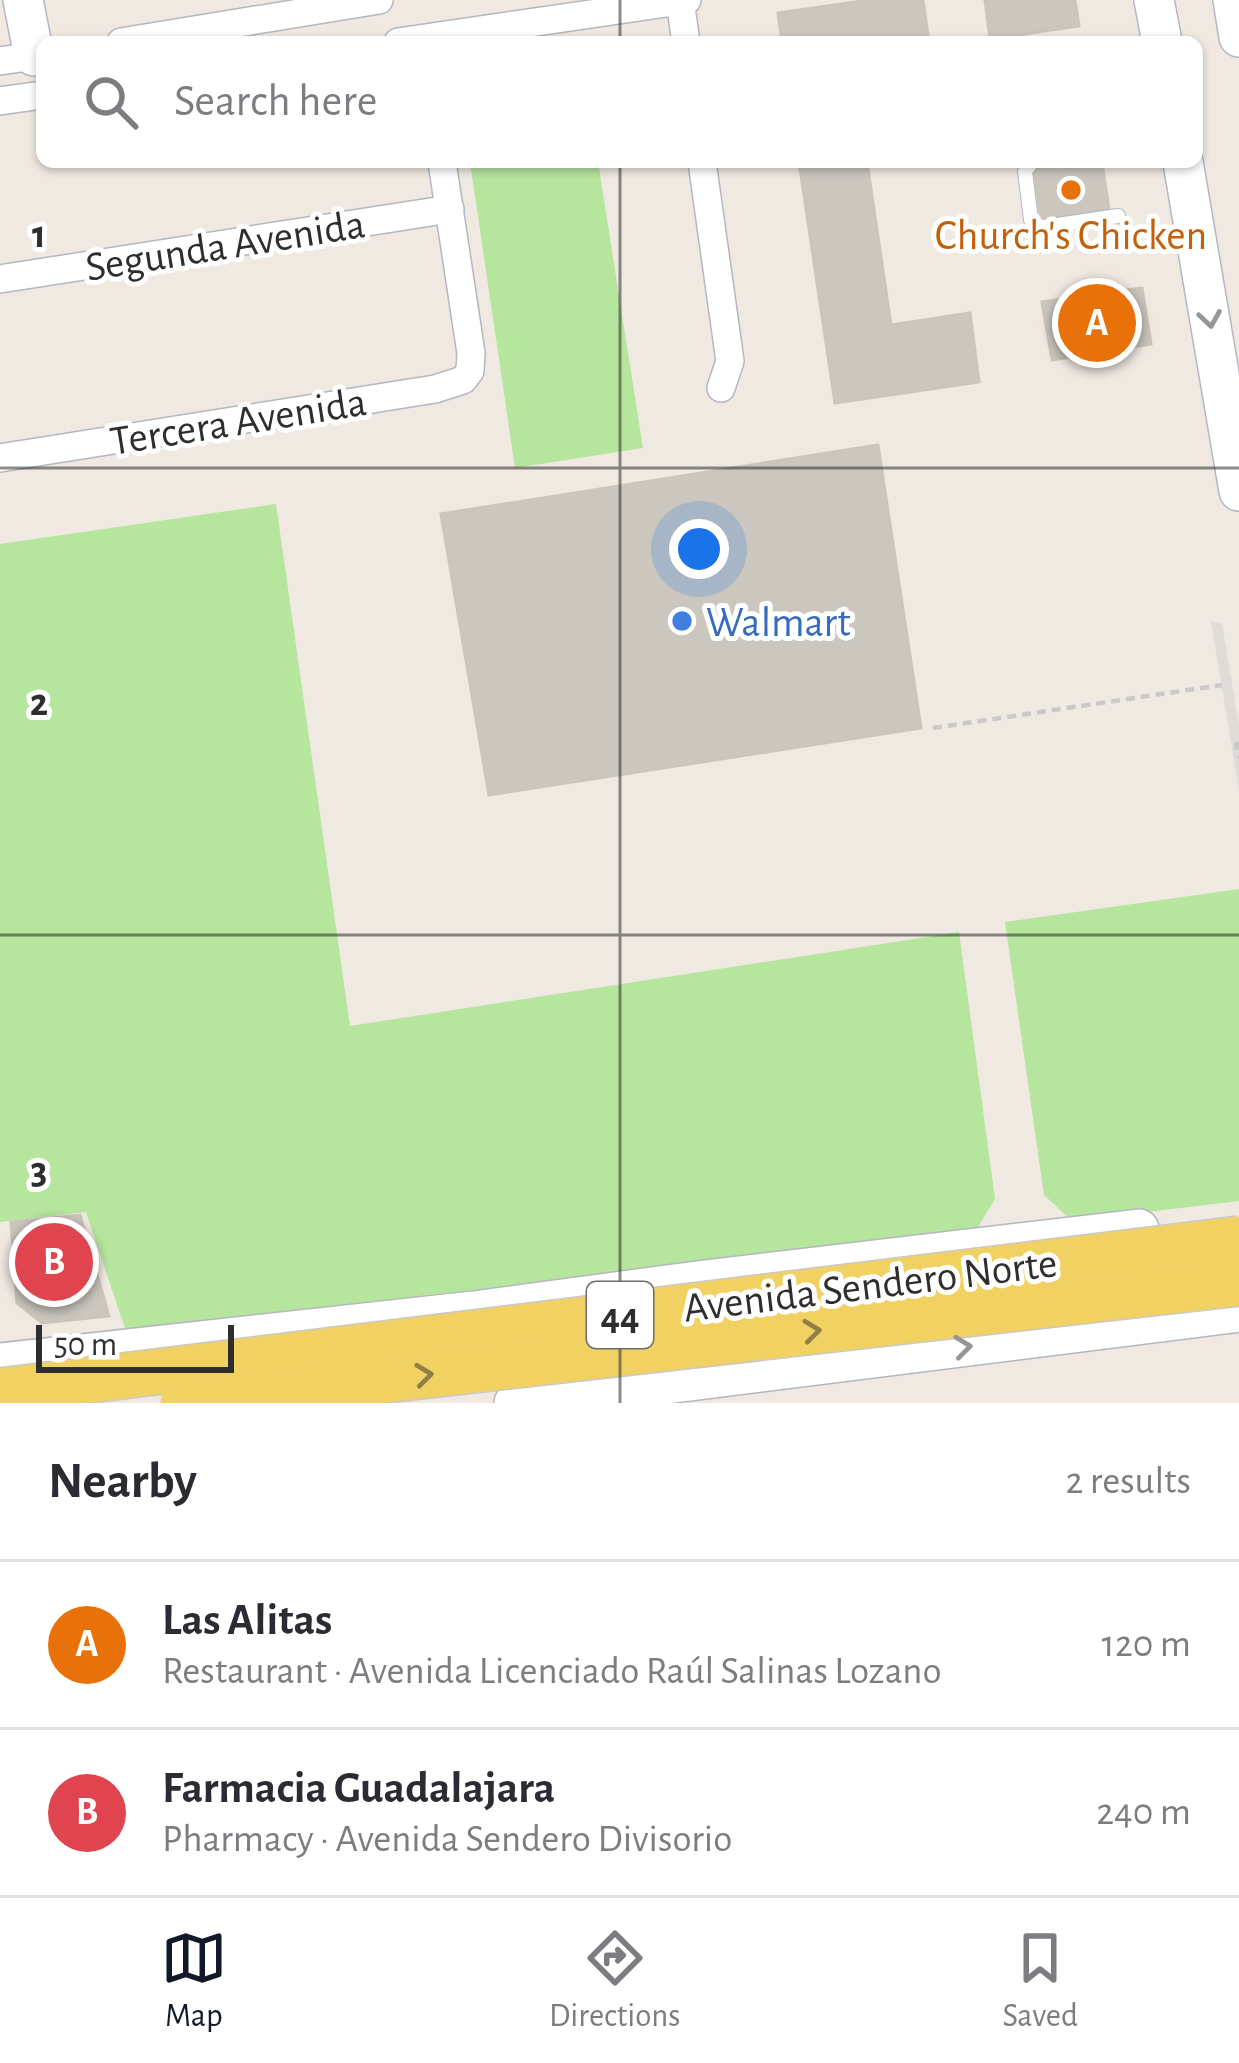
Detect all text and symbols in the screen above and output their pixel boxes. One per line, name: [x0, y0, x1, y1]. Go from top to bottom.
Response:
search box: [36, 36, 1203, 168]
icon: search: [78, 69, 144, 135]
text: Search here: [174, 79, 377, 124]
marker: Church's Chicken: [1058, 177, 1084, 203]
street label: Segunda Avenida: [83, 203, 368, 289]
place label: Church's Chicken: [935, 215, 1207, 257]
text: 1: [32, 216, 46, 255]
pin: A: [1058, 278, 1136, 368]
one-way arrow: [1196, 309, 1222, 328]
street label: Tercera Avenida: [107, 381, 369, 463]
your location: [669, 519, 729, 579]
place label: Walmart: [706, 602, 851, 644]
marker: Walmart: [669, 608, 695, 634]
text: 2: [30, 684, 48, 723]
text: 3: [31, 1152, 47, 1191]
pin: B: [15, 1217, 93, 1307]
street label: Avenida Sendero Norte: [681, 1242, 1059, 1330]
road number: 44: [587, 1282, 653, 1348]
scale bar: [36, 1319, 234, 1372]
one-way arrow: [802, 1319, 821, 1345]
text: 50 m: [54, 1329, 117, 1362]
one-way arrow: [953, 1335, 973, 1361]
one-way arrow: [414, 1363, 434, 1389]
text: Nearby: [48, 1456, 197, 1507]
text: 2 results: [1065, 1462, 1191, 1501]
text: Las Alitas: [162, 1598, 332, 1643]
text: A: [75, 1625, 99, 1664]
text: 120 m: [1102, 1625, 1191, 1664]
text: Restaurant · Avenida Licenciado Raúl Salinas Lozano: [162, 1652, 942, 1691]
text: Farmacia Guadalajara: [162, 1766, 555, 1811]
text: B: [76, 1793, 98, 1832]
text: 240 m: [1096, 1793, 1191, 1832]
text: Pharmacy · Avenida Sendero Divisorio: [162, 1820, 732, 1859]
tab: Map: [161, 1925, 227, 2037]
tab: Directions: [549, 1925, 680, 2037]
tab: Saved: [1002, 1925, 1078, 2037]

